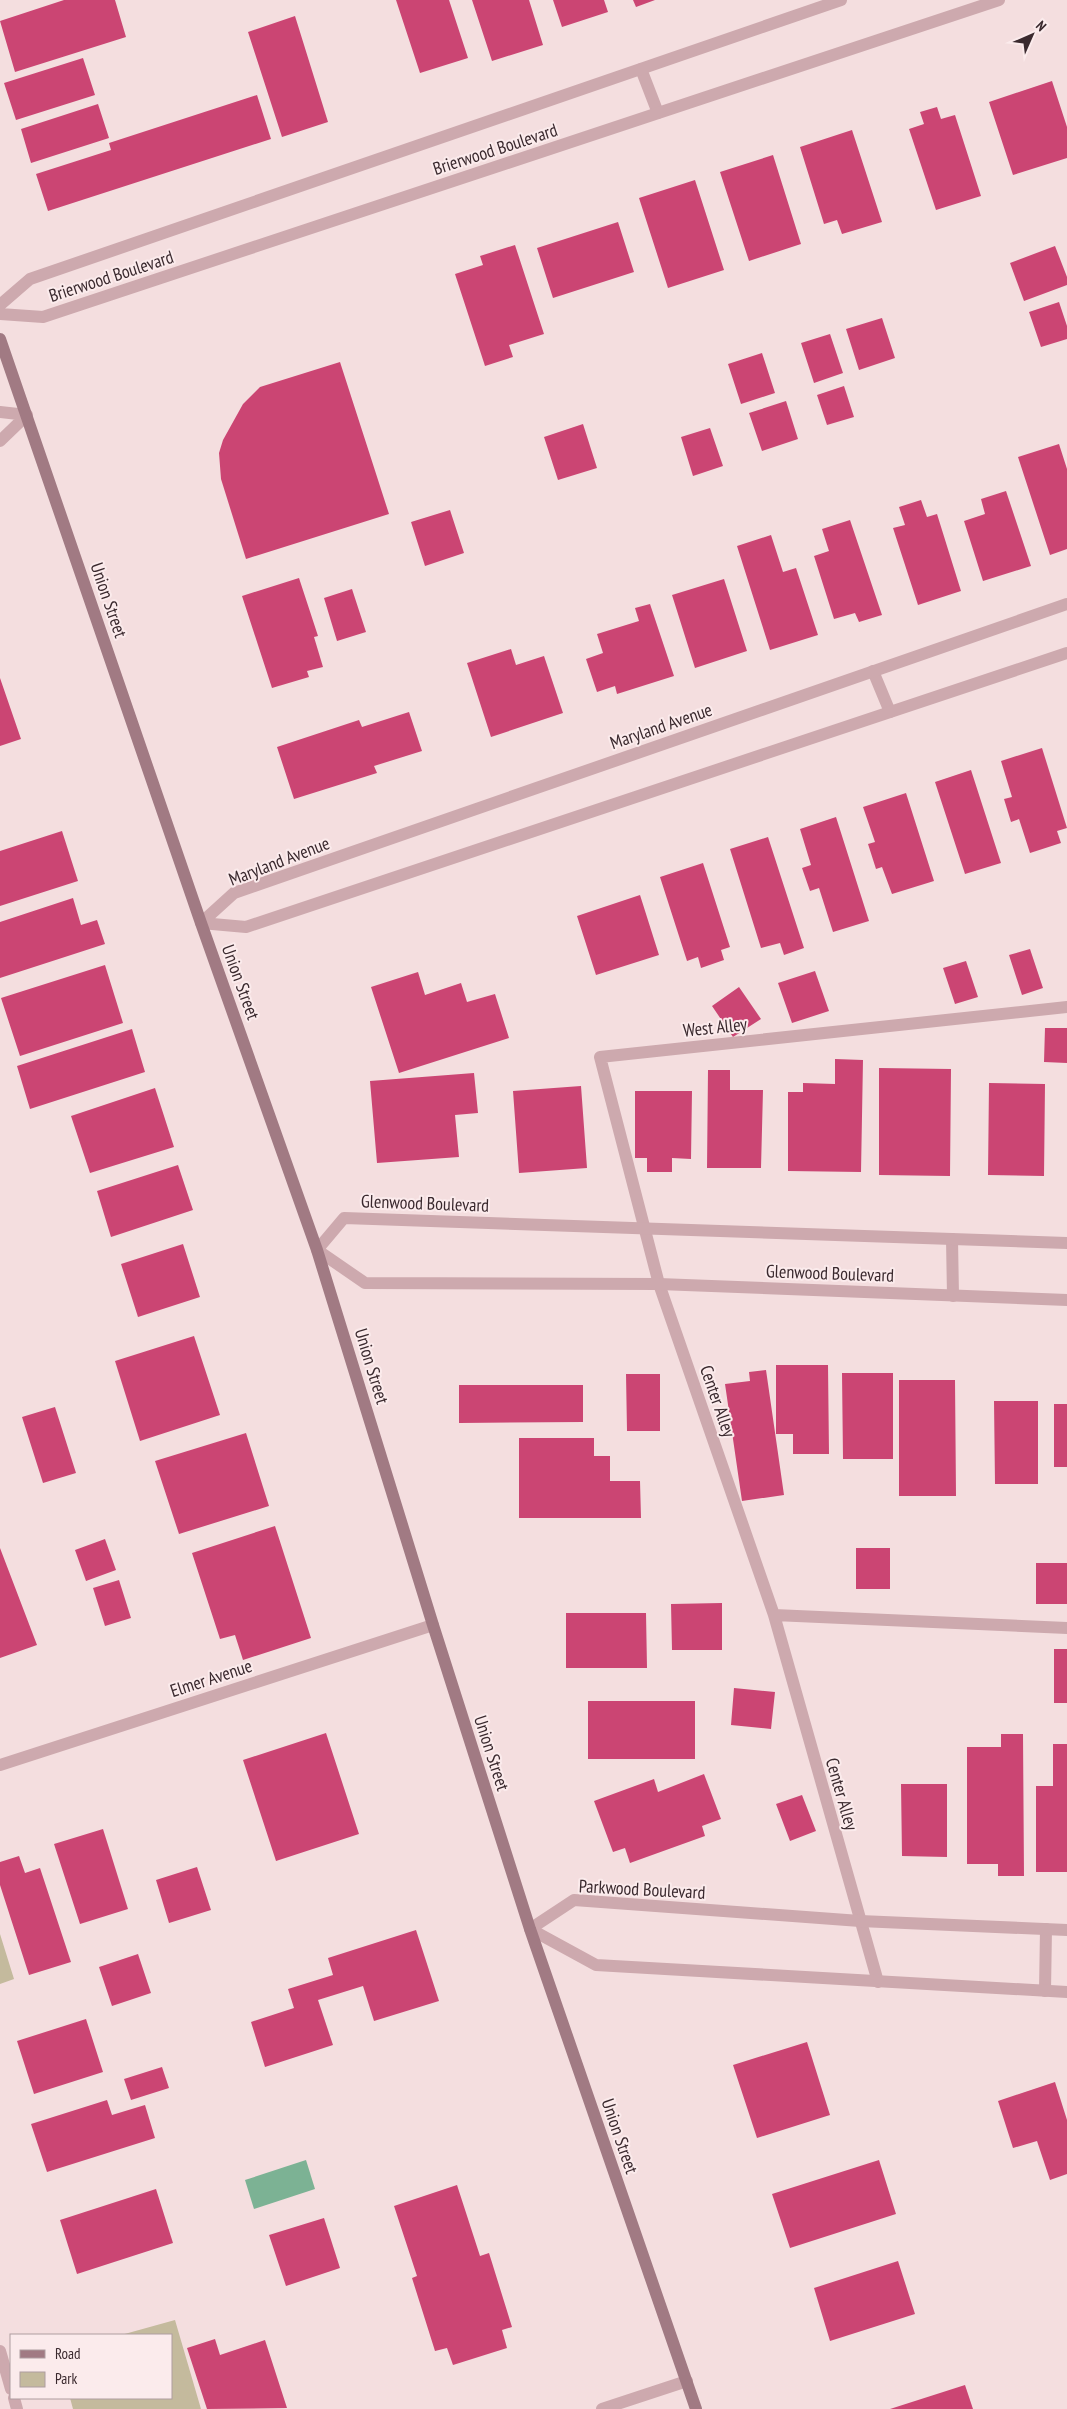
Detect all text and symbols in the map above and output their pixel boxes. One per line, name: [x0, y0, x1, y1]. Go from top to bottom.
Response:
north arrow: [1007, 10, 1057, 60]
text: N: [1032, 17, 1050, 35]
street label: Brierwood Boulevard: [430, 118, 560, 180]
street label: Brierwood Boulevard: [46, 245, 176, 307]
street label: Union Street: [85, 559, 133, 641]
street label: Maryland Avenue: [607, 698, 715, 754]
street label: Maryland Avenue: [225, 831, 333, 891]
street label: Union Street: [217, 941, 265, 1023]
street label: West Alley: [682, 1012, 748, 1042]
street label: Glenwood Boulevard: [360, 1189, 490, 1217]
street label: Glenwood Boulevard: [765, 1259, 895, 1287]
street label: Union Street: [350, 1325, 394, 1407]
street label: Center Alley: [695, 1362, 741, 1440]
street label: Elmer Avenue: [167, 1654, 255, 1702]
street label: Union Street: [469, 1712, 515, 1794]
street label: Center Alley: [821, 1755, 863, 1833]
street label: Parkwood Boulevard: [578, 1874, 706, 1904]
street label: Union Street: [596, 2095, 644, 2177]
legend: [10, 2334, 172, 2399]
text: Road: [55, 2344, 81, 2363]
text: Park: [55, 2369, 77, 2388]

